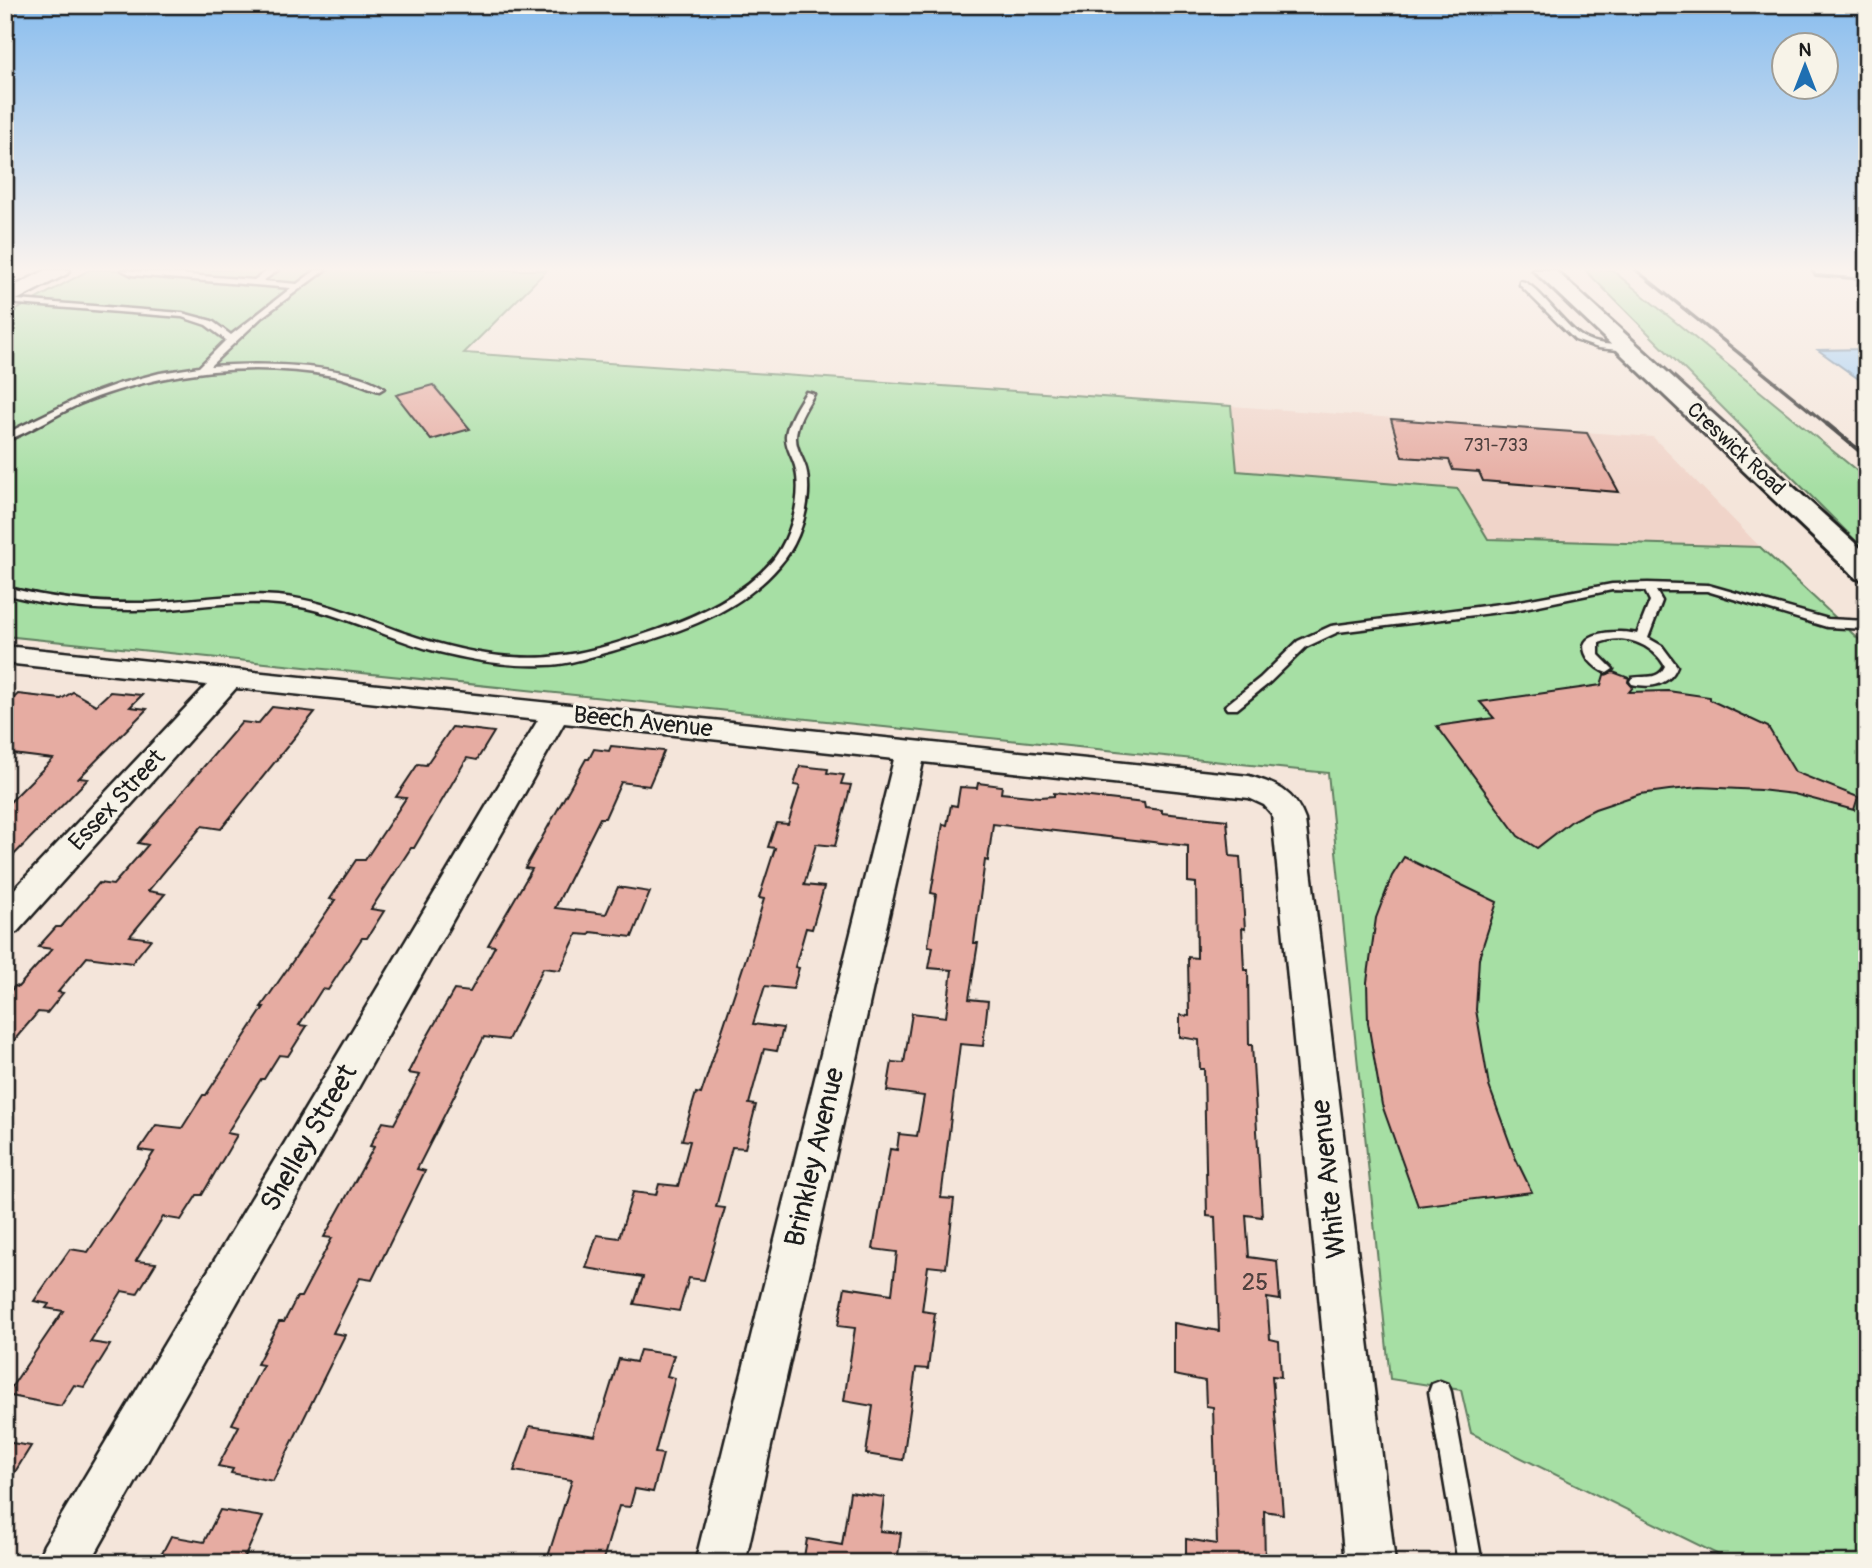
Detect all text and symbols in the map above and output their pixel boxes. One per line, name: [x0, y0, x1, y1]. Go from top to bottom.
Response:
north arrow: [1770, 32, 1840, 102]
text: N: [1799, 38, 1812, 62]
street label: Creswick Road: [1681, 396, 1791, 502]
house number: 731-733: [1464, 434, 1528, 457]
street label: Beech Avenue: [572, 700, 714, 744]
street label: Essex Street: [63, 743, 171, 857]
street label: Shelley Street: [253, 1057, 366, 1218]
street label: Brinkley Avenue: [777, 1064, 853, 1250]
street label: White Avenue: [1303, 1098, 1355, 1260]
house number: 25: [1242, 1268, 1268, 1297]

